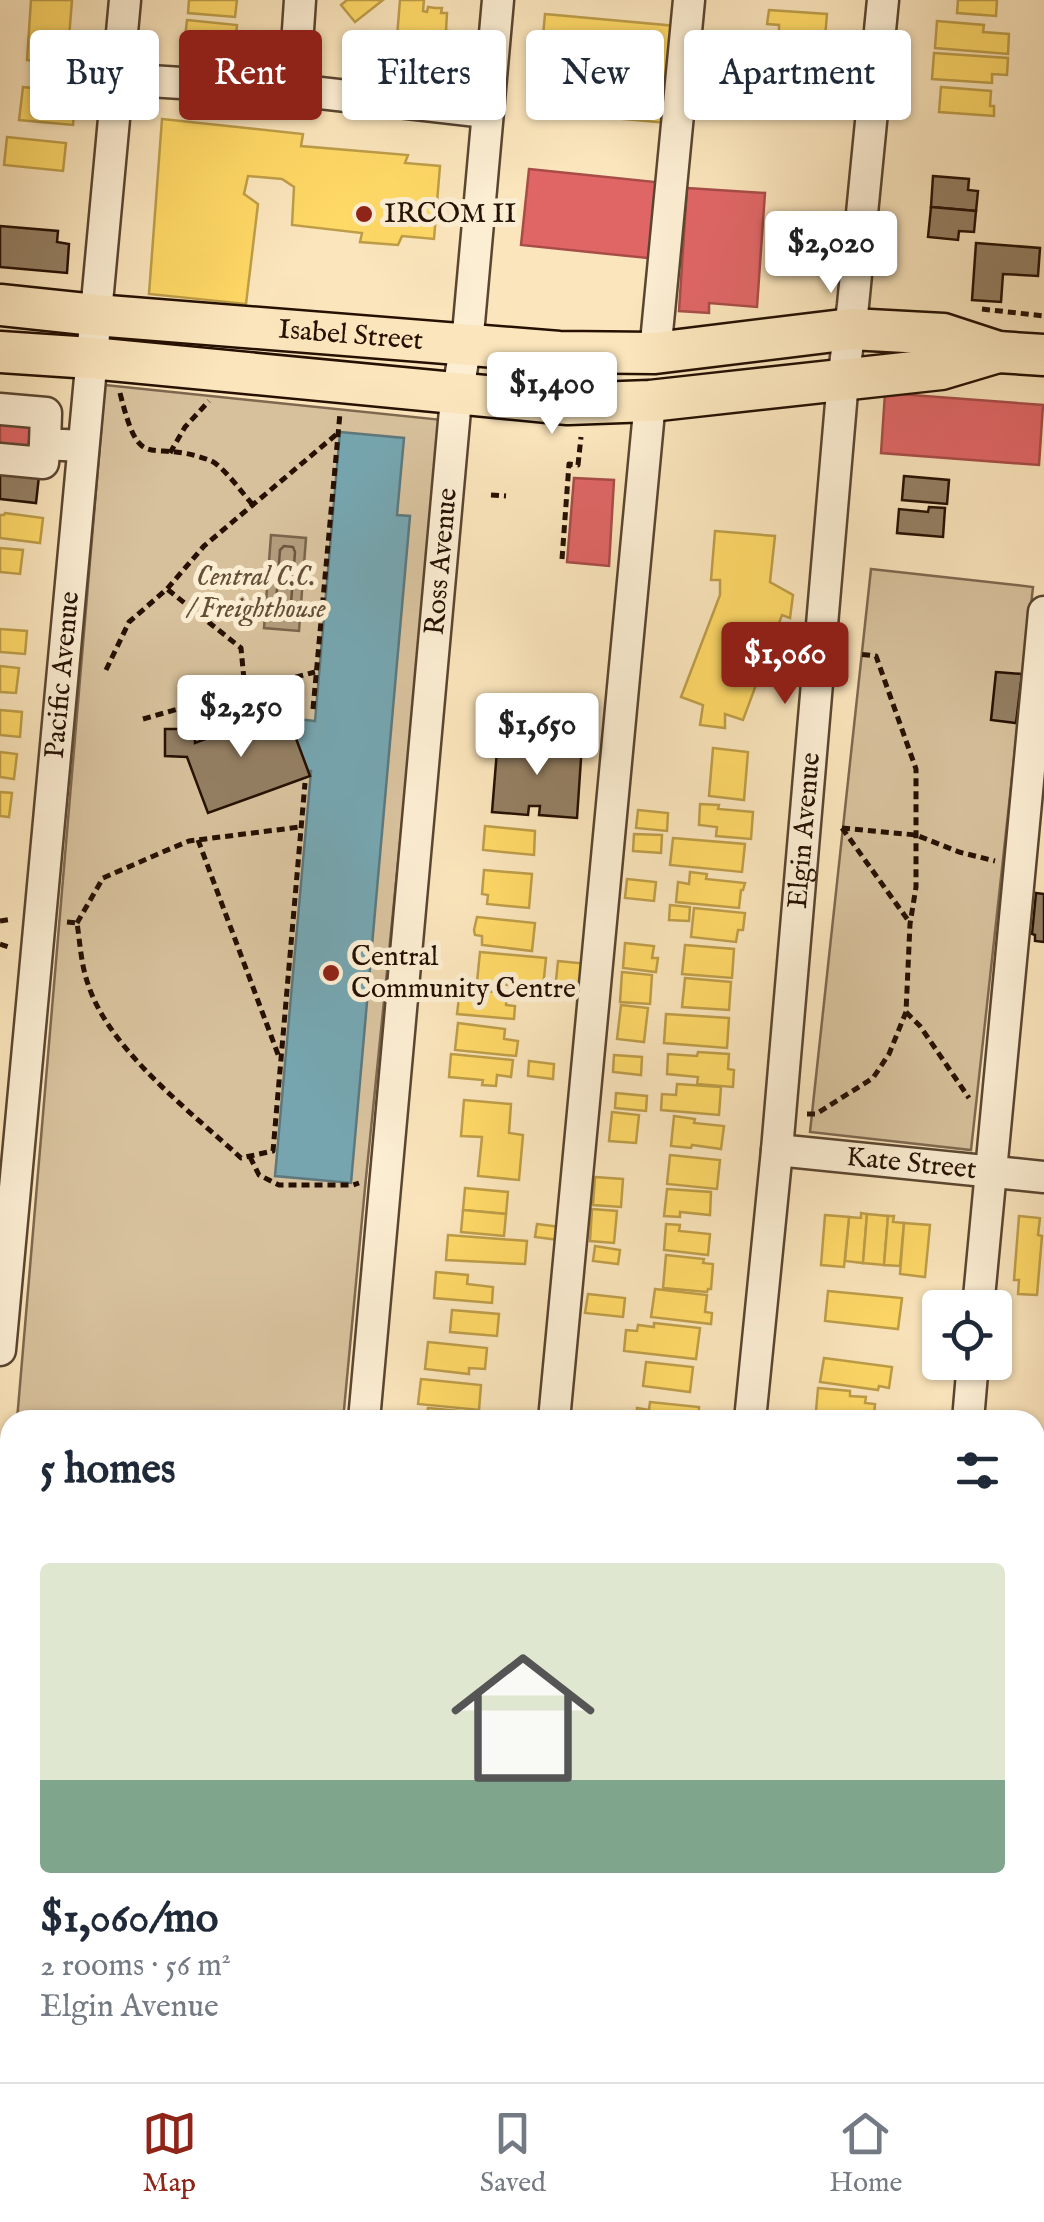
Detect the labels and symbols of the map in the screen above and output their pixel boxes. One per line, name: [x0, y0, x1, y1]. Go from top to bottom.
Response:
place label: IRCOM II: [384, 197, 516, 232]
marker: IRCOM II: [353, 203, 375, 225]
pin: $2,020: [750, 211, 912, 296]
street label: Isabel Street: [277, 312, 425, 359]
pin: $1,400: [471, 352, 633, 437]
street label: Ross Avenue: [417, 486, 465, 637]
park label: Central C.C. / Freighthouse: [185, 560, 326, 627]
street label: Pacific Avenue: [37, 590, 88, 760]
pin: $1,060: [704, 622, 866, 707]
pin: $2,250: [160, 675, 322, 760]
pin: $1,650: [456, 693, 618, 778]
street label: Elgin Avenue: [780, 751, 829, 910]
place label: Central Community Centre: [351, 940, 576, 1007]
marker: Central Community Centre: [320, 962, 342, 984]
street label: Kate Street: [845, 1140, 978, 1188]

